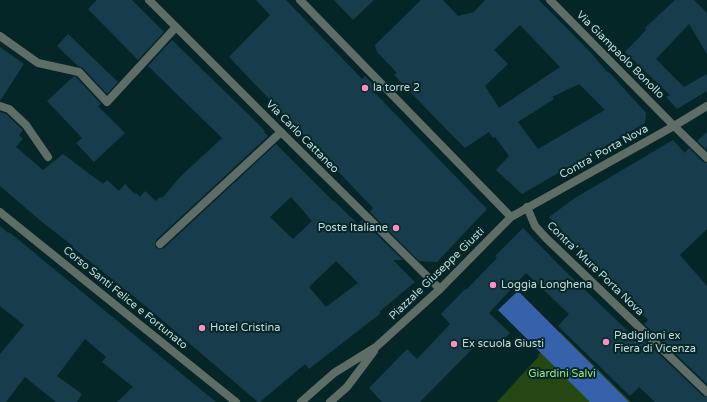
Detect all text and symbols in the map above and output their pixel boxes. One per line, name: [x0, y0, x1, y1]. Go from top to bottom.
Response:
street label: Via Giampaolo Bonollo: [573, 8, 667, 102]
place label: la torre 2: [373, 81, 420, 95]
marker: la torre 2: [360, 83, 370, 93]
street label: Via Carlo Cattaneo: [263, 98, 341, 176]
street label: Contra' Porta Nova: [557, 122, 651, 182]
street label: Contra' Mure Porta Nova: [544, 219, 646, 319]
place label: Poste Italiane: [318, 221, 388, 235]
marker: Poste Italiane: [391, 223, 401, 233]
street label: Piazzale Giuseppe Giusti: [387, 225, 487, 323]
street label: Corso Santi Felice e Fortunato: [60, 244, 190, 352]
place label: Loggia Longhena: [501, 278, 592, 292]
marker: Loggia Longhena: [488, 280, 498, 290]
place label: Hotel Cristina: [210, 321, 280, 335]
marker: Hotel Cristina: [197, 323, 207, 333]
place label: Padiglioni ex Fiera di Vicenza: [614, 329, 696, 355]
place label: Ex scuola Giusti: [462, 337, 544, 351]
marker: Padiglioni ex Fiera di Vicenza: [601, 337, 611, 347]
marker: Ex scuola Giusti: [449, 339, 459, 349]
park label: Giardini Salvi: [528, 367, 596, 381]

